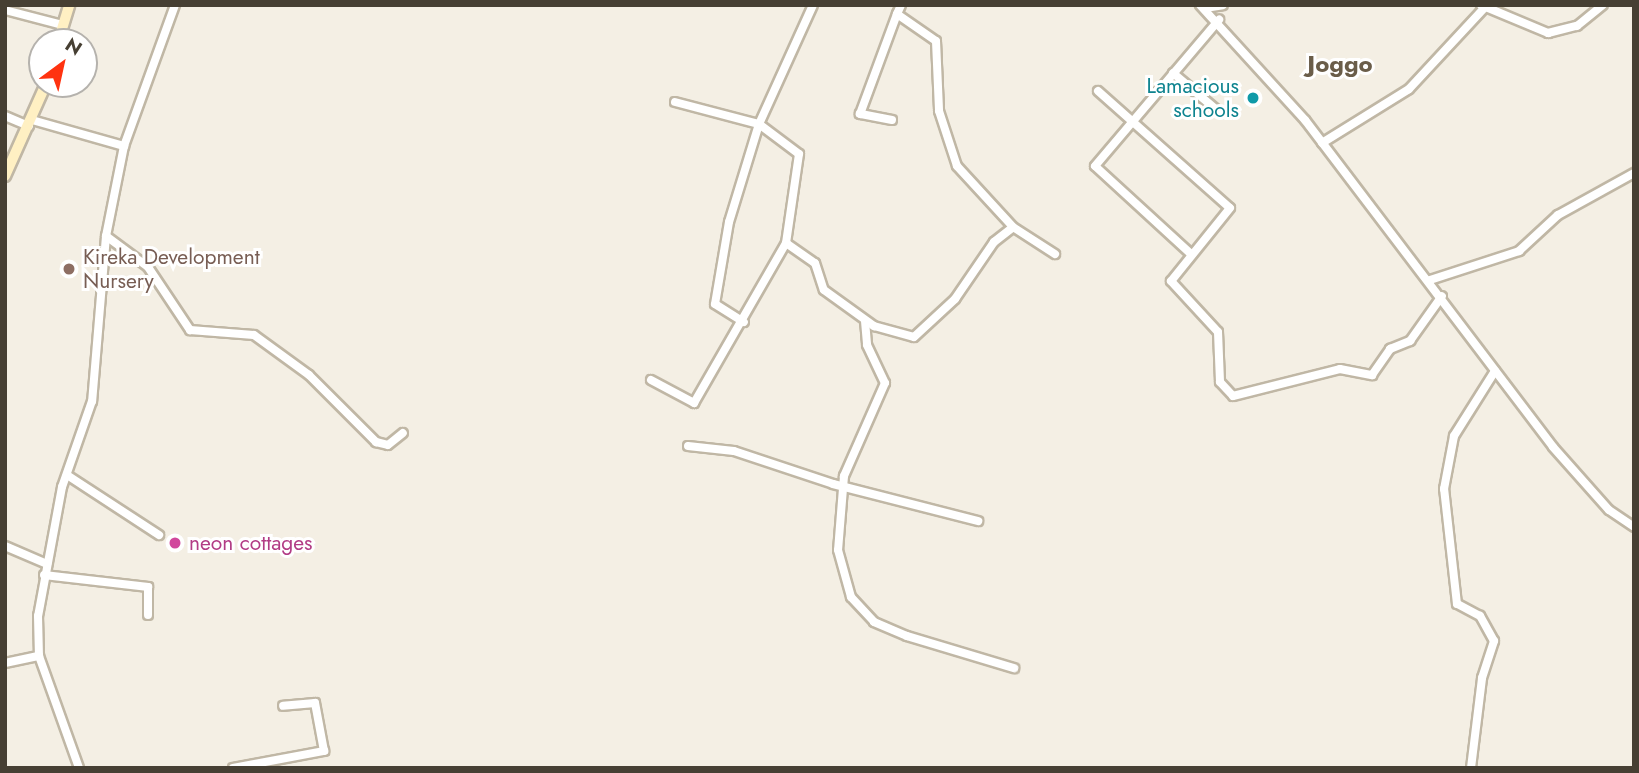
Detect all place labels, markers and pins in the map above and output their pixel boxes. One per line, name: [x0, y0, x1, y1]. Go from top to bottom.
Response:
place label: Lamacious schools: [1147, 73, 1239, 123]
marker: Lamacious schools: [1245, 90, 1261, 106]
place label: Kireka Development Nursery: [83, 244, 260, 294]
marker: Kireka Development Nursery: [61, 261, 77, 277]
place label: neon cottages: [189, 530, 313, 556]
marker: neon cottages: [167, 535, 183, 551]

